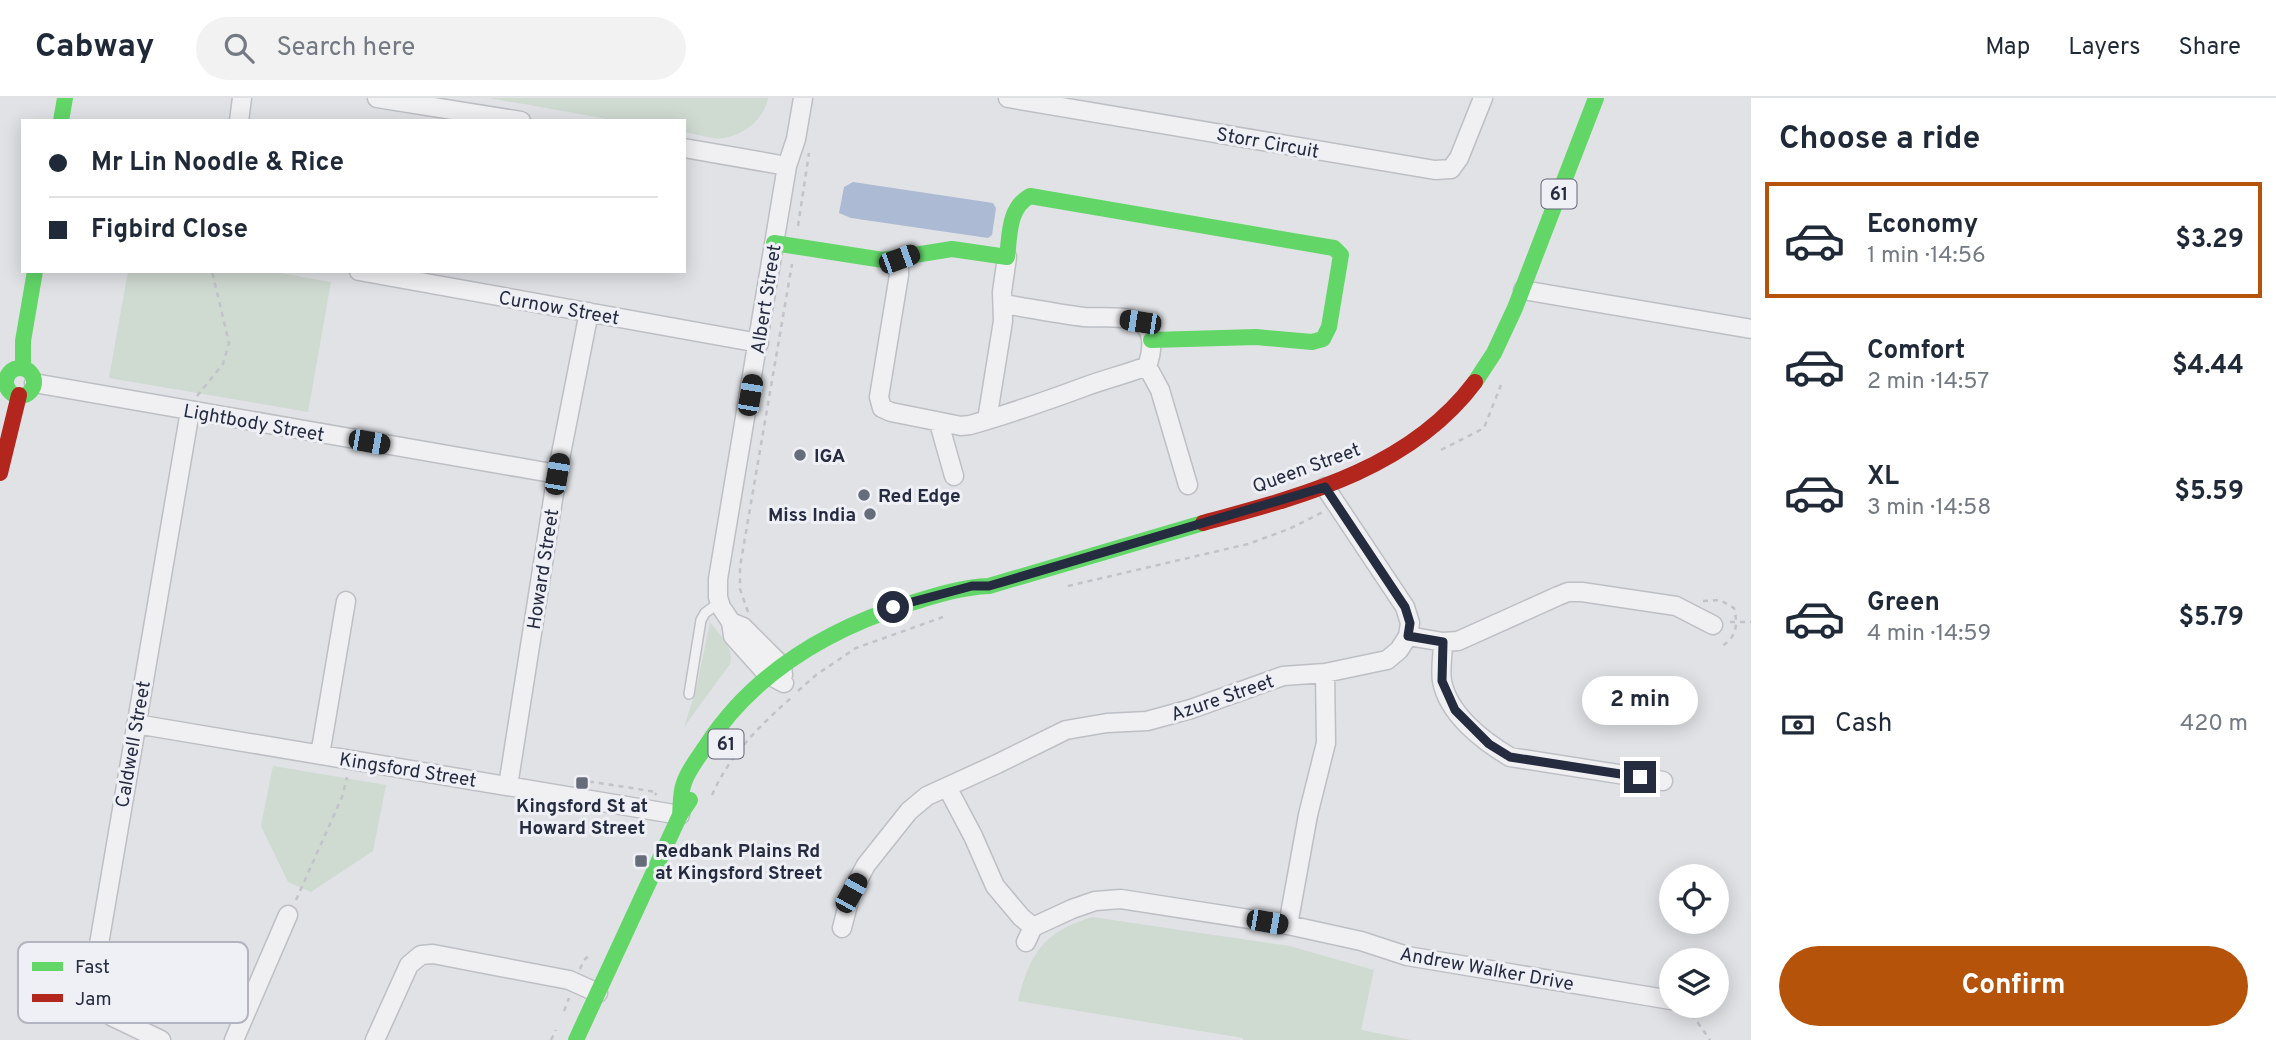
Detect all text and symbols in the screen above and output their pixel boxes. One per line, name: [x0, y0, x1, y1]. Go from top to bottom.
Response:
search box: [196, 17, 686, 80]
text: Cabway: [35, 27, 154, 69]
icon: search: [220, 29, 258, 67]
text: Search here: [276, 32, 415, 65]
text: Map: [1985, 33, 2030, 63]
text: Layers: [2068, 33, 2140, 63]
text: Share: [2178, 33, 2241, 63]
text: Choose a ride: [1779, 120, 1980, 160]
street label: Storr Circuit: [1214, 123, 1321, 165]
text: Mr Lin Noodle & Rice: [91, 147, 344, 180]
road number: 61: [1542, 180, 1576, 208]
icon: car: [1783, 209, 1846, 272]
text: Economy: [1867, 209, 1978, 242]
text: Figbird Close: [91, 214, 248, 247]
text: $3.29: [2175, 224, 2244, 257]
car: [876, 242, 923, 276]
text: 1 min · 14:56: [1867, 242, 1986, 271]
street label: Albert Street: [746, 243, 788, 356]
street label: Curnow Street: [496, 287, 621, 331]
car: [1118, 308, 1163, 336]
icon: car: [1783, 335, 1846, 398]
text: Comfort: [1867, 335, 1965, 368]
text: $4.44: [2172, 350, 2244, 383]
text: 2 min · 14:57: [1867, 368, 1989, 397]
car: [737, 372, 764, 418]
street label: Lightbody Street: [181, 400, 326, 448]
car: [347, 428, 392, 456]
street label: Queen Street: [1250, 438, 1364, 499]
place label: IGA: [814, 445, 846, 469]
marker: IGA: [792, 447, 808, 463]
car: [544, 451, 571, 497]
icon: car: [1783, 461, 1846, 524]
text: XL: [1867, 461, 1899, 494]
text: $5.59: [2174, 476, 2244, 509]
place label: Red Edge: [878, 485, 961, 509]
marker: Red Edge: [856, 487, 872, 503]
text: 3 min · 14:58: [1867, 494, 1991, 523]
place label: Miss India: [768, 504, 856, 528]
marker: Miss India: [862, 506, 878, 522]
street label: Howard Street: [523, 507, 565, 631]
icon: car: [1783, 587, 1846, 650]
text: Green: [1867, 587, 1940, 620]
route start: [877, 591, 909, 623]
text: $5.79: [2178, 602, 2244, 635]
text: 4 min · 14:59: [1867, 620, 1991, 649]
street label: Azure Street: [1168, 670, 1277, 728]
callout: 2 min: [1582, 676, 1698, 724]
street label: Caldwell Street: [111, 679, 157, 810]
text: 2 min: [1610, 686, 1670, 715]
icon: cash: [1779, 706, 1817, 744]
text: Cash: [1835, 708, 1892, 741]
text: 420 m: [2180, 710, 2248, 739]
road number: 61: [708, 730, 744, 758]
street label: Kingsford Street: [337, 748, 478, 794]
route end: [1624, 761, 1656, 793]
marker: Kingsford St at Howard Street: [574, 775, 590, 791]
place label: Kingsford St at Howard Street: [516, 795, 648, 841]
place label: Redbank Plains Rd at Kingsford Street: [655, 840, 823, 886]
marker: Redbank Plains Rd at Kingsford Street: [633, 853, 649, 869]
map controls: [1659, 864, 1729, 1018]
button: locate: [1659, 864, 1729, 934]
car: [832, 870, 871, 916]
car: [1245, 908, 1290, 936]
legend: [18, 942, 248, 1023]
street label: Andrew Walker Drive: [1398, 943, 1576, 997]
button: Confirm: [1779, 946, 2248, 1026]
button: layers: [1659, 948, 1729, 1018]
text: Fast: [75, 956, 110, 980]
text: Jam: [75, 988, 112, 1012]

